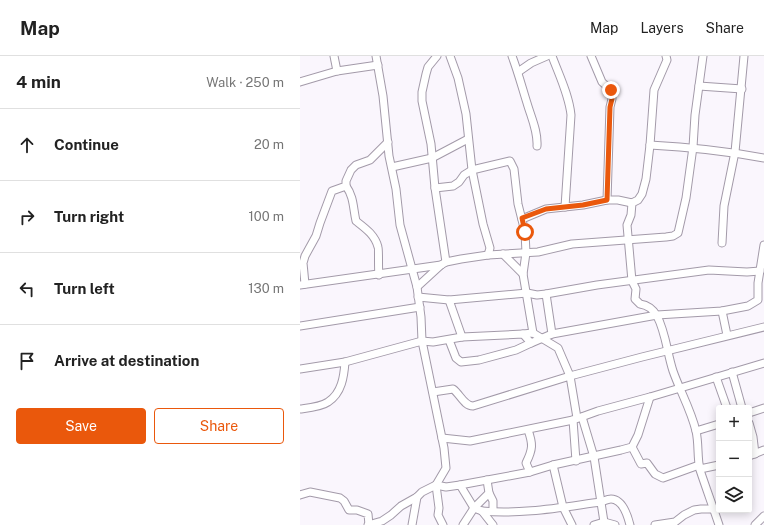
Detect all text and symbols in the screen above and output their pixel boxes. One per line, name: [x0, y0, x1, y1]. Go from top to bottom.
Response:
text: Map: [20, 17, 60, 39]
text: Map: [590, 20, 618, 36]
text: Layers: [640, 20, 684, 36]
text: Share: [706, 20, 744, 36]
text: 4 min: [16, 72, 61, 92]
text: Walk · 250 m: [206, 75, 284, 90]
route end: [602, 81, 620, 99]
icon: ahead: [16, 134, 38, 156]
text: Continue: [54, 136, 119, 153]
text: 20 m: [254, 137, 284, 152]
icon: right: [16, 206, 38, 228]
text: Turn right: [54, 208, 124, 225]
text: 100 m: [248, 209, 284, 224]
route start: [516, 223, 534, 241]
icon: left: [16, 278, 38, 300]
text: Turn left: [54, 280, 115, 297]
text: 130 m: [248, 281, 284, 296]
icon: arrive: [16, 350, 38, 372]
text: Arrive at destination: [54, 352, 199, 369]
map controls: [716, 405, 752, 513]
button: +: [716, 405, 752, 441]
button: Save: [16, 408, 146, 444]
button: Share: [154, 408, 284, 444]
button: −: [716, 441, 752, 477]
button: layers: [716, 477, 752, 513]

